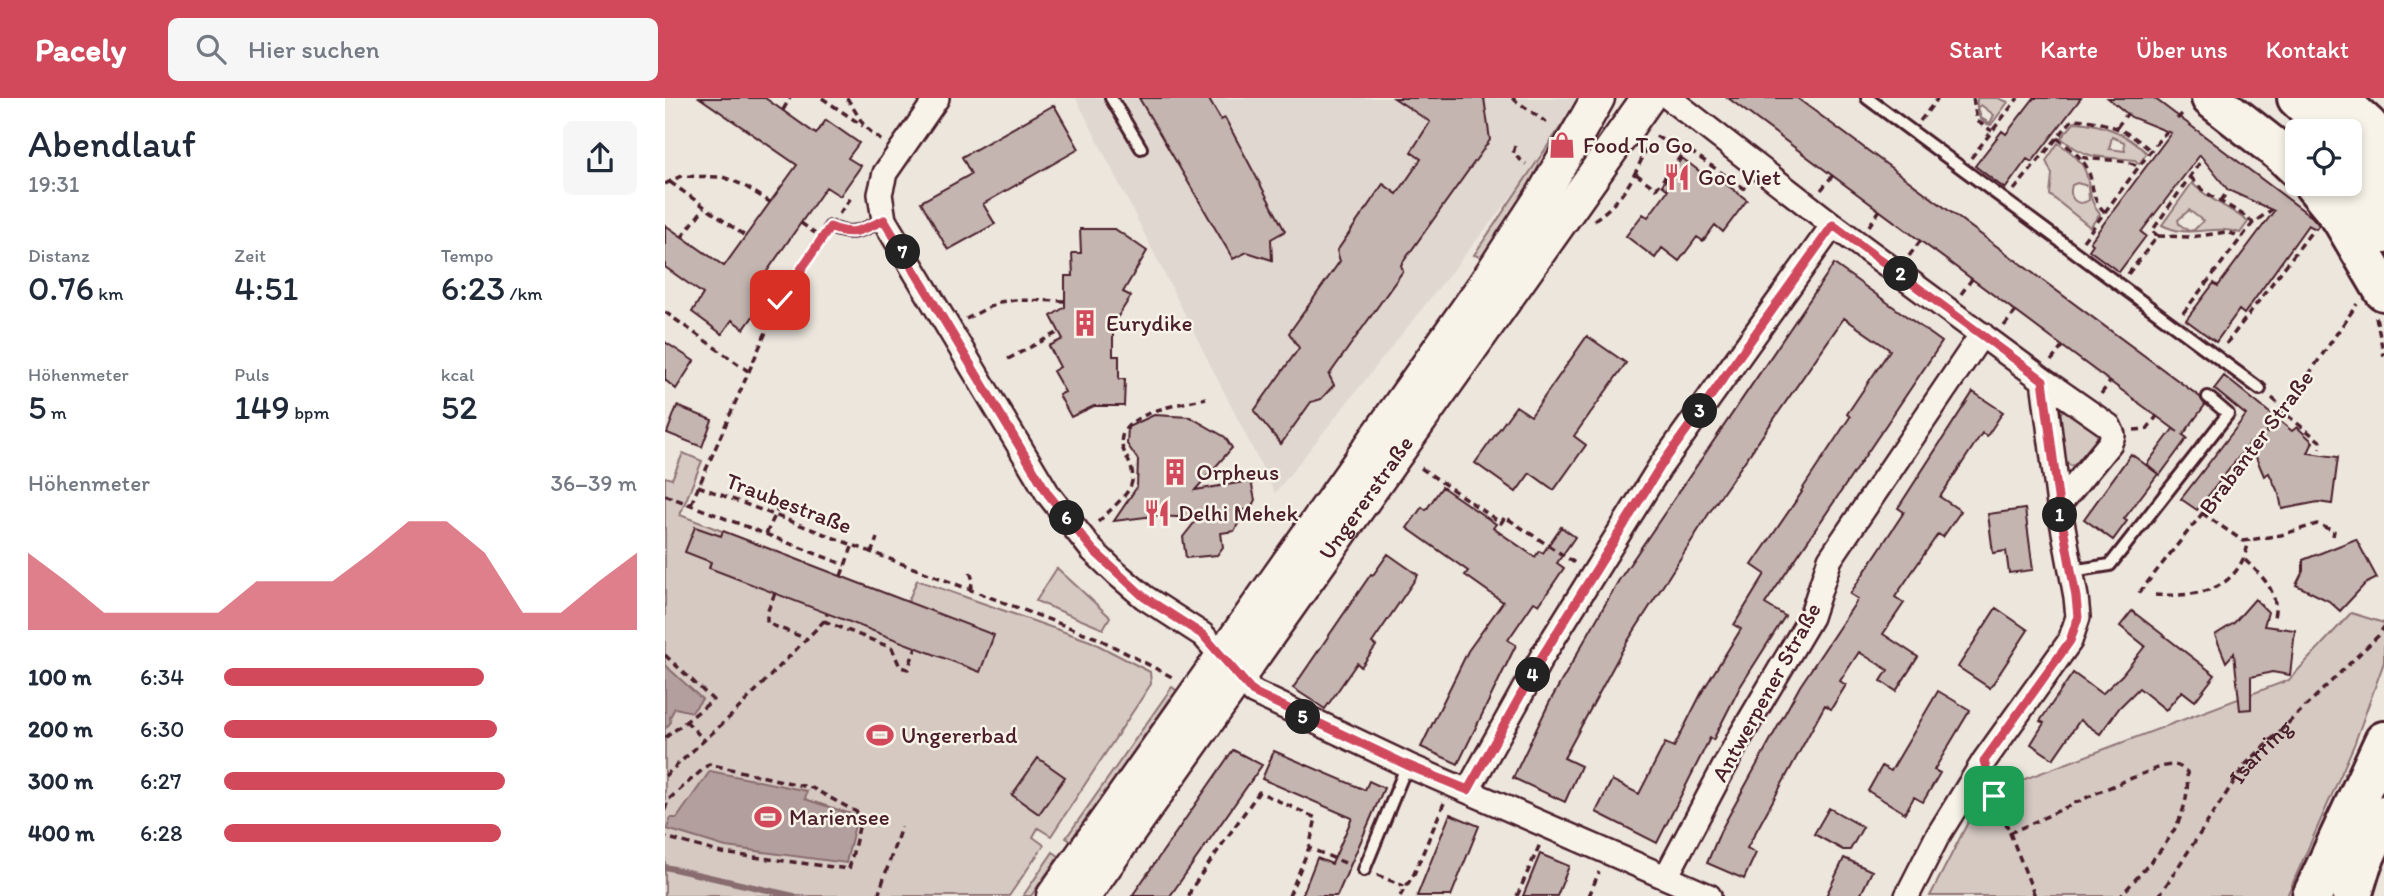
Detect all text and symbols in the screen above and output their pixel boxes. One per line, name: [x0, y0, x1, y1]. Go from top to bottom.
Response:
search box: [168, 18, 658, 81]
text: Pacely: [35, 30, 126, 69]
icon: search: [192, 30, 230, 68]
text: Hier suchen: [248, 33, 380, 65]
text: Start: [1949, 35, 2002, 64]
text: Karte: [2040, 35, 2098, 64]
text: Über uns: [2136, 35, 2228, 64]
text: Kontakt: [2266, 35, 2349, 64]
map controls: [2285, 119, 2362, 196]
button: locate: [2285, 119, 2362, 196]
text: Abendlauf: [28, 121, 196, 167]
button: share: [563, 121, 637, 195]
shop icon: Food To Go: [1547, 130, 1577, 160]
place label: Food To Go: [1583, 131, 1693, 159]
restaurant icon: Goc Viet: [1662, 162, 1692, 192]
place label: Goc Viet: [1698, 163, 1781, 191]
text: 19:31: [28, 170, 80, 198]
pin: 7: [885, 234, 921, 270]
text: 7: [898, 240, 907, 263]
text: Distanz: [28, 244, 90, 267]
text: Zeit: [234, 244, 266, 267]
text: Tempo: [441, 244, 494, 267]
pin: 2: [1883, 256, 1919, 292]
text: 2: [1896, 262, 1906, 285]
text: 0.76: [28, 267, 94, 309]
text: 4:51: [234, 267, 299, 309]
text: 6:23: [441, 267, 505, 309]
pin: [750, 270, 810, 330]
icon: check: [761, 281, 799, 319]
text: km: [94, 282, 123, 305]
text: /km: [505, 282, 543, 305]
building icon: Eurydike: [1070, 308, 1100, 338]
place label: Eurydike: [1106, 309, 1193, 337]
text: Höhenmeter: [28, 363, 129, 386]
text: Puls: [234, 363, 270, 386]
text: kcal: [441, 363, 474, 386]
street label: Brabanter Straße: [2193, 364, 2319, 520]
text: 5: [28, 386, 46, 428]
text: 149: [234, 386, 290, 428]
text: 52: [441, 386, 477, 428]
pin: 3: [1683, 394, 1717, 428]
text: 3: [1694, 399, 1705, 422]
text: m: [46, 401, 67, 424]
text: bpm: [290, 401, 329, 424]
street label: Ungererstraße: [1312, 430, 1419, 565]
building icon: Orpheus: [1160, 457, 1190, 487]
place label: Orpheus: [1196, 458, 1279, 486]
street label: Traubestraße: [722, 466, 856, 540]
text: Höhenmeter: [28, 469, 150, 497]
text: 36–39 m: [550, 469, 637, 497]
restaurant icon: Delhi Mehek: [1142, 498, 1172, 528]
pin: 1: [2043, 498, 2077, 532]
place label: Delhi Mehek: [1178, 499, 1298, 527]
pin: 6: [1049, 500, 1085, 536]
text: 1: [2055, 503, 2064, 526]
text: 6: [1061, 506, 1072, 529]
street label: Antwerpener Straße: [1705, 598, 1827, 786]
pin: 4: [1515, 658, 1551, 692]
text: 100 m: [28, 663, 92, 691]
text: 6:34: [140, 663, 184, 691]
text: 4: [1527, 663, 1538, 686]
pin: 5: [1285, 700, 1321, 734]
text: 5: [1298, 705, 1307, 728]
street label: Isarring: [2223, 713, 2298, 789]
text: 200 m: [28, 715, 93, 743]
text: 6:30: [140, 715, 185, 743]
sports icon: Ungererbad: [865, 720, 895, 750]
place label: Ungererbad: [901, 721, 1018, 749]
pin: [1964, 766, 2024, 826]
text: 300 m: [28, 767, 93, 795]
text: 6:27: [140, 767, 181, 795]
icon: arrive: [1975, 777, 2013, 815]
sports icon: Mariensee: [753, 802, 783, 832]
place label: Mariensee: [789, 803, 890, 831]
text: 400 m: [28, 819, 95, 847]
text: 6:28: [140, 819, 183, 847]

